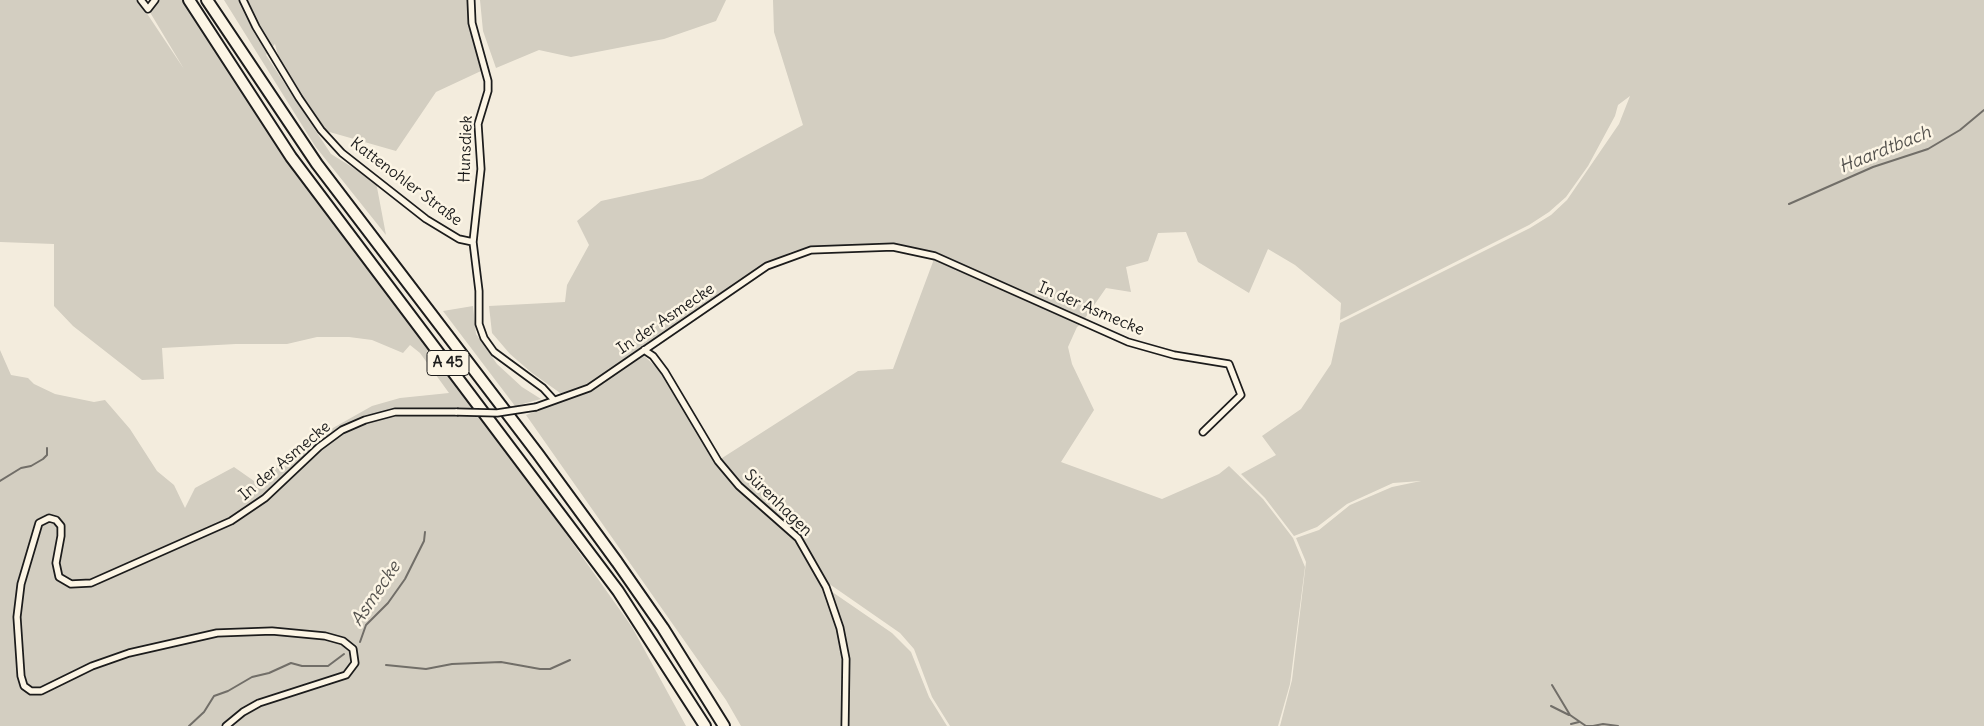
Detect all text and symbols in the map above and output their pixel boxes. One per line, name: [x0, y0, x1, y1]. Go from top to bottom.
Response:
street label: Hunsdiek: [455, 115, 477, 183]
water label: Haardtbach: [1836, 122, 1934, 178]
street label: Kattenohler Straße: [346, 134, 466, 230]
street label: In der Asmecke: [1035, 278, 1147, 340]
street label: In der Asmecke: [614, 279, 718, 359]
road number: A 45: [427, 350, 469, 376]
street label: In der Asmecke: [235, 417, 335, 505]
street label: Sürenhagen: [740, 466, 816, 540]
water label: Asmecke: [347, 558, 405, 630]

